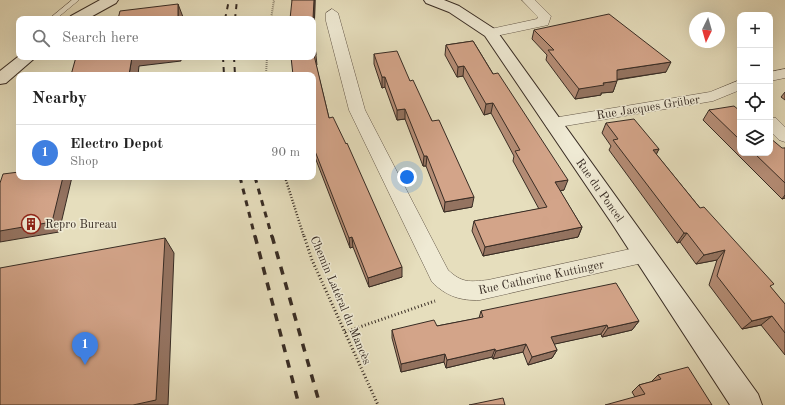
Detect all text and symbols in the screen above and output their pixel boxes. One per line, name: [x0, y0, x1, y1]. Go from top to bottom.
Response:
north arrow: [689, 12, 725, 48]
map controls: [737, 12, 773, 156]
button: +: [737, 12, 773, 48]
search box: [16, 16, 316, 60]
icon: search: [30, 27, 52, 49]
text: Search here: [62, 31, 139, 46]
button: −: [737, 48, 773, 84]
button: locate: [737, 84, 773, 120]
text: Nearby: [32, 90, 87, 107]
street label: Rue Jacques Grüber: [596, 94, 701, 122]
button: layers: [737, 120, 773, 156]
text: Electro Depot: [70, 137, 163, 152]
text: 1: [41, 146, 49, 159]
text: 90 m: [271, 146, 300, 159]
text: Shop: [70, 155, 98, 168]
street label: Rue du Poncel: [573, 157, 625, 224]
your location: [397, 167, 417, 187]
building icon: Repro Bureau: [20, 213, 42, 235]
place label: Repro Bureau: [45, 219, 118, 231]
street label: Chemin Latéral du Mancès: [308, 234, 373, 366]
street label: Rue Catherine Kuttinger: [477, 259, 605, 297]
pin: 1: [72, 332, 98, 365]

